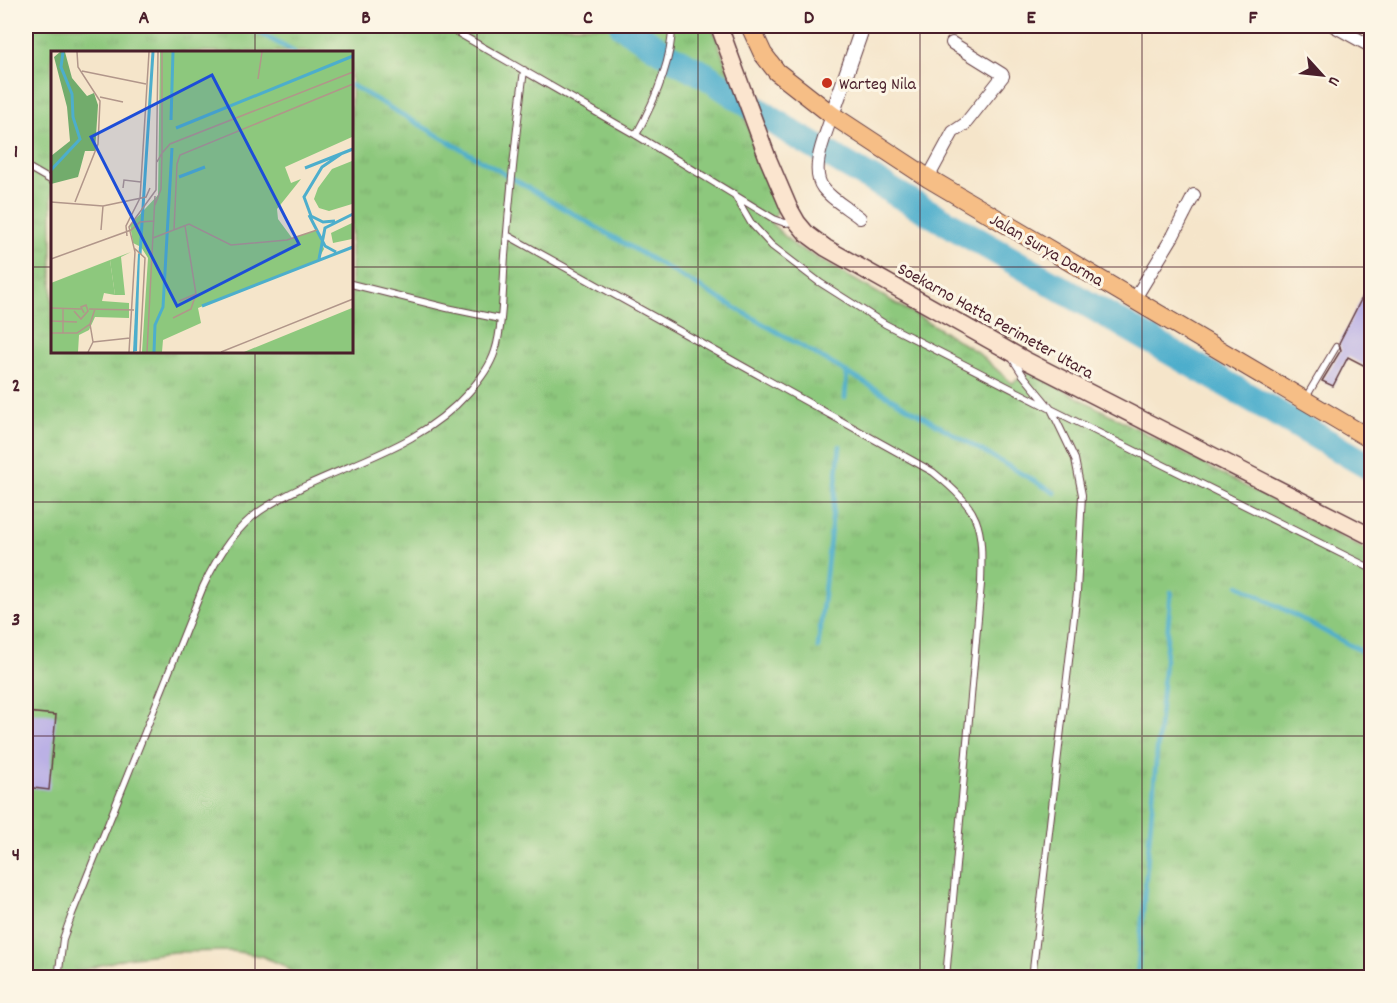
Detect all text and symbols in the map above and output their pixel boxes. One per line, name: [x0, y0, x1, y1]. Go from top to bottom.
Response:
text: A: [139, 5, 150, 33]
text: B: [361, 5, 371, 33]
text: C: [583, 5, 593, 33]
text: D: [804, 5, 815, 33]
text: E: [1026, 5, 1036, 33]
text: F: [1249, 5, 1259, 33]
north arrow: [1292, 45, 1352, 105]
inset map: [51, 51, 352, 352]
text: U: [1321, 72, 1345, 90]
place label: Warteg Nila: [839, 73, 916, 98]
marker: Warteg Nila: [820, 76, 834, 90]
text: 1: [14, 139, 18, 167]
street label: Jalan Surya Darma: [984, 208, 1108, 294]
street label: Soekarno Hatta Perimeter Utara: [892, 258, 1098, 387]
text: 2: [12, 373, 20, 401]
text: 3: [12, 607, 20, 635]
text: 4: [12, 842, 20, 870]

